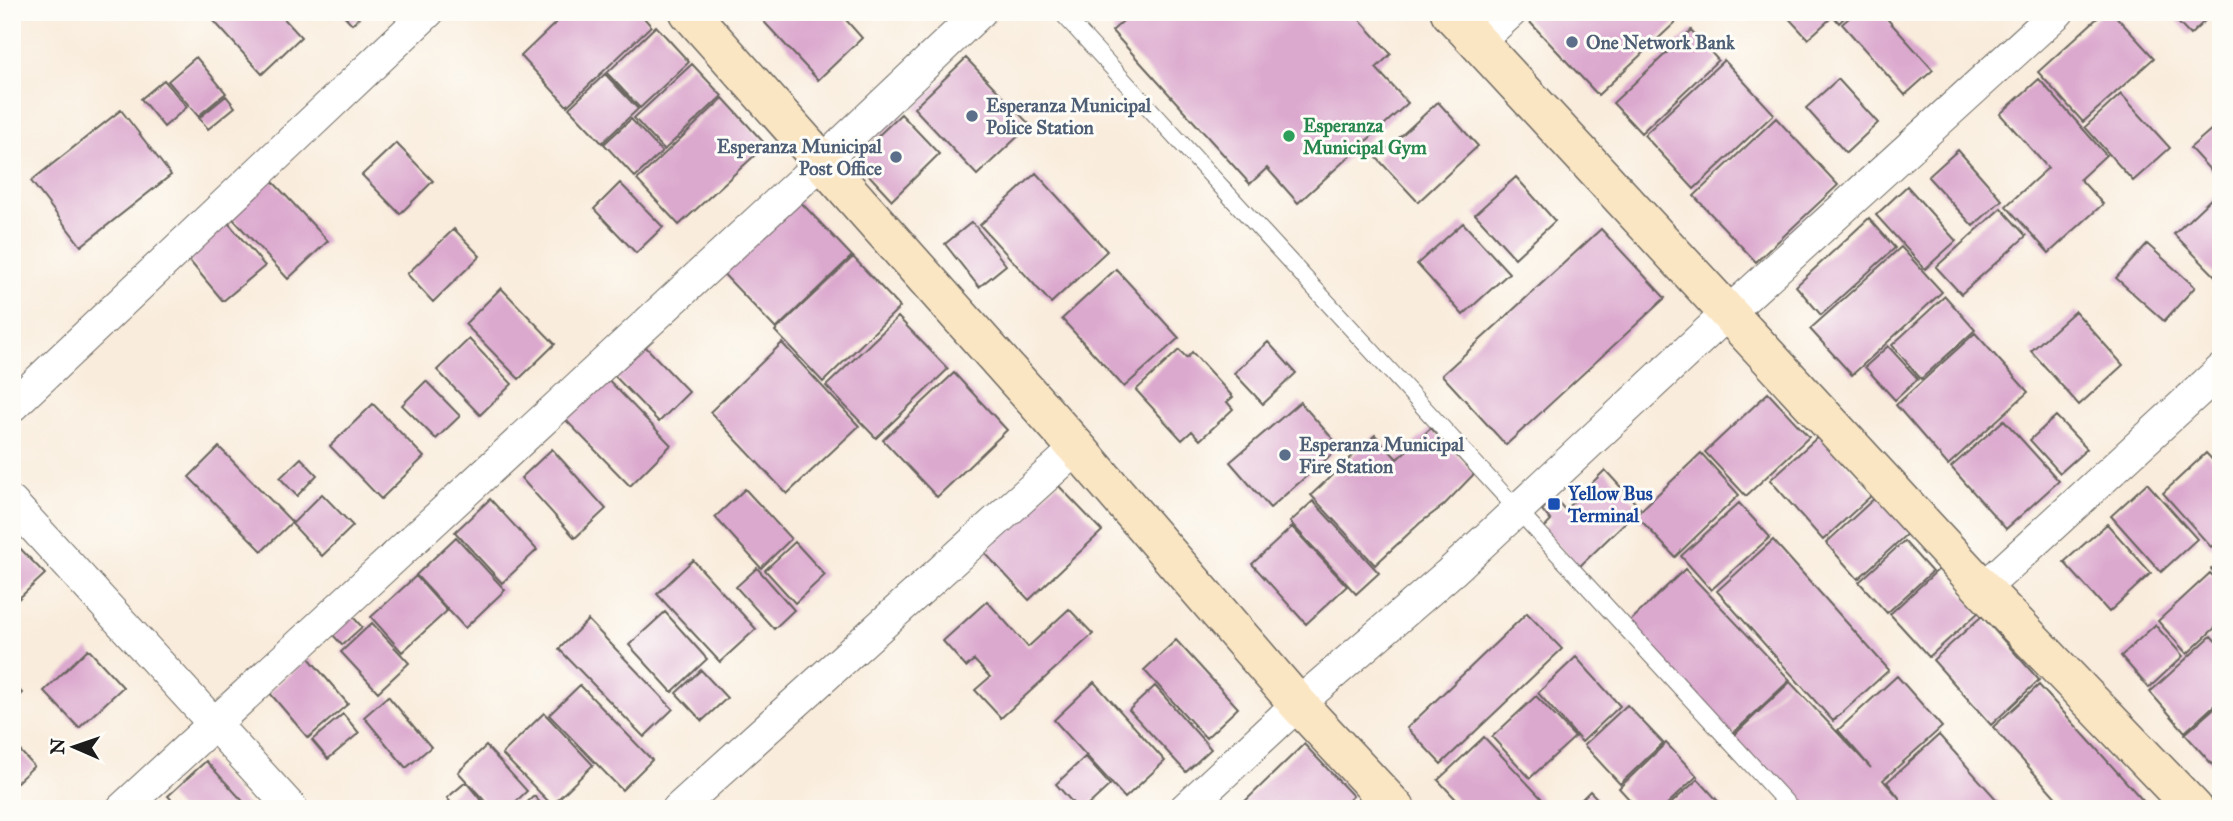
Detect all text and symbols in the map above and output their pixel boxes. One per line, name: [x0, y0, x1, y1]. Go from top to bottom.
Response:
place label: One Network Bank: [1586, 31, 1736, 54]
marker: One Network Bank: [1564, 34, 1580, 50]
place label: Esperanza Municipal Police Station: [986, 94, 1152, 139]
marker: Esperanza Municipal Police Station: [964, 108, 980, 124]
place label: Esperanza Municipal Gym: [1303, 114, 1427, 160]
marker: Esperanza Municipal Gym: [1281, 128, 1297, 144]
place label: Esperanza Municipal Post Office: [717, 135, 883, 180]
marker: Esperanza Municipal Post Office: [888, 149, 904, 165]
place label: Esperanza Municipal Fire Station: [1299, 433, 1465, 478]
marker: Esperanza Municipal Fire Station: [1277, 447, 1293, 463]
place label: Yellow Bus Terminal: [1567, 482, 1653, 527]
marker: Yellow Bus Terminal: [1546, 496, 1562, 512]
north arrow: [38, 712, 108, 782]
text: N: [46, 738, 69, 755]

